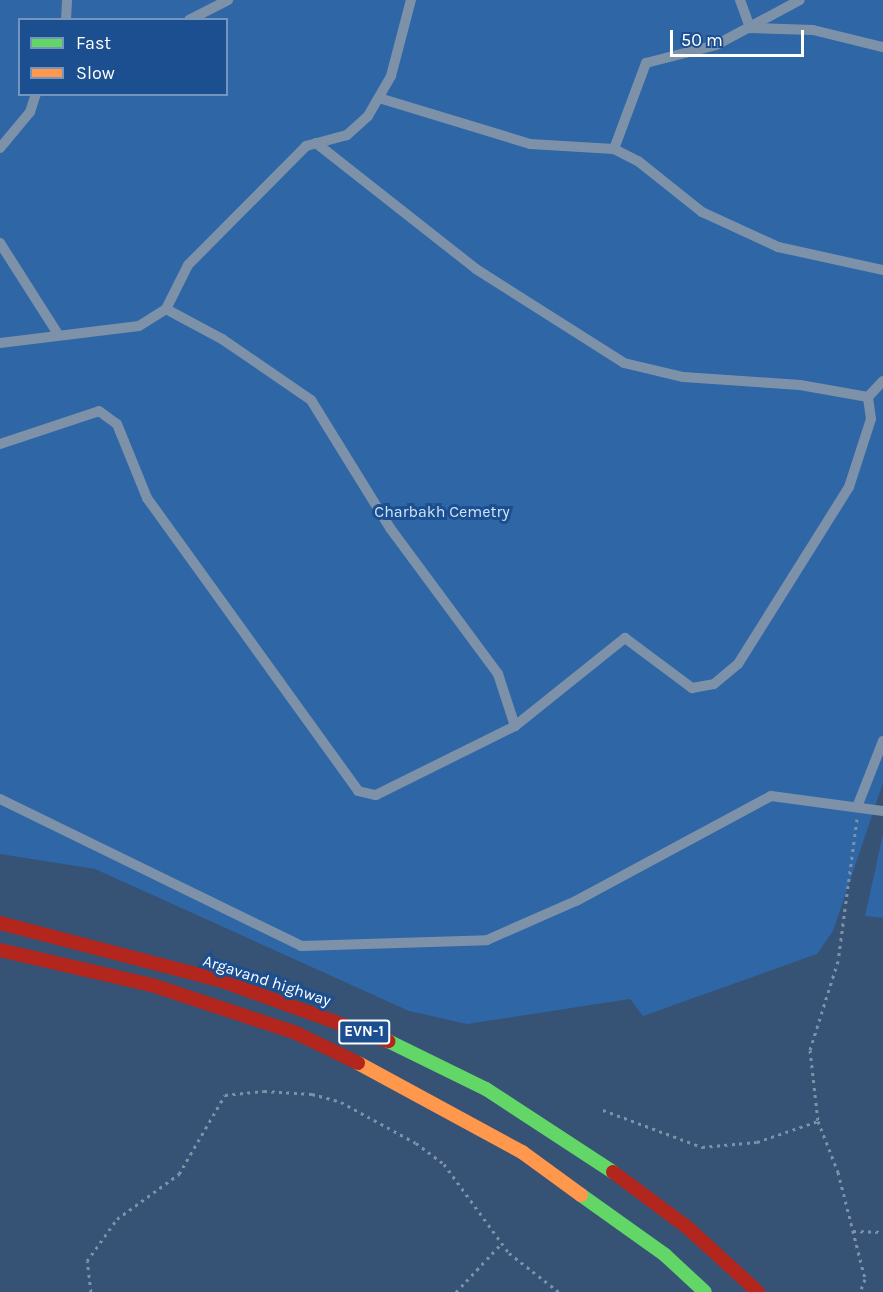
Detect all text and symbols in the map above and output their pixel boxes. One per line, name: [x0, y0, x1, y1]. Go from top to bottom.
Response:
legend: [18, 18, 228, 96]
scale bar: [673, 18, 806, 56]
text: 50 m: [681, 29, 723, 51]
text: Fast: [76, 32, 111, 54]
text: Slow: [76, 62, 115, 84]
park label: Charbakh Cemetry: [374, 502, 510, 522]
street label: Argavand highway: [201, 951, 333, 1011]
road number: EVN-1: [337, 1020, 391, 1044]

